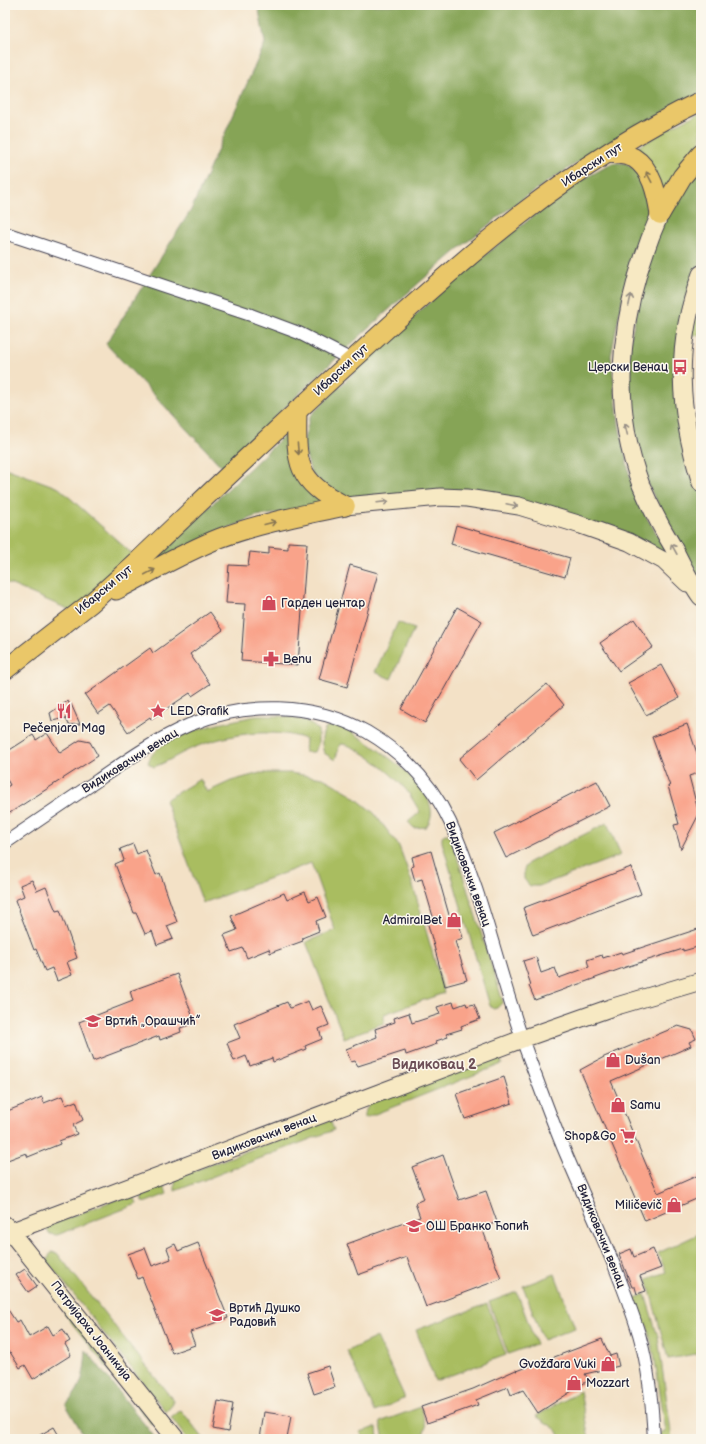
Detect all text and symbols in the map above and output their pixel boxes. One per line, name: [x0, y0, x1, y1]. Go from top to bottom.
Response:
street label: Ибарски пут: [559, 140, 626, 190]
one-way arrow: [645, 171, 652, 183]
one-way arrow: [627, 294, 635, 307]
street label: Ибарски пут: [310, 341, 372, 399]
bus stop icon: Церски Венац: [671, 358, 689, 376]
place label: Церски Венац: [588, 360, 668, 375]
one-way arrow: [622, 423, 629, 436]
one-way arrow: [294, 442, 301, 455]
one-way arrow: [376, 498, 389, 505]
one-way arrow: [505, 502, 518, 510]
one-way arrow: [263, 518, 276, 526]
one-way arrow: [669, 543, 677, 555]
street label: Ибарски пут: [73, 562, 136, 618]
one-way arrow: [144, 568, 156, 575]
shop icon: Гарден центар: [260, 594, 278, 612]
place label: Гарден центар: [281, 596, 365, 611]
pharmacy icon: Benu: [262, 650, 280, 668]
place label: Benu: [283, 652, 312, 667]
restaurant icon: Pečenjara Mag: [55, 702, 73, 720]
place icon: LED Grafik: [149, 702, 167, 720]
place label: LED Grafik: [170, 704, 229, 719]
place label: Pečenjara Mag: [23, 721, 105, 736]
street label: Видиковачки венац: [79, 725, 181, 797]
street label: Видиковачки венац: [442, 819, 494, 929]
shop icon: AdmiralBet: [445, 911, 463, 929]
place label: AdmiralBet: [383, 913, 442, 928]
school or university icon: Вртић „Орашчић”: [84, 1012, 102, 1030]
place label: Вртић „Орашчић”: [105, 1014, 201, 1029]
shop icon: Dušan: [604, 1051, 622, 1069]
place label: Dušan: [625, 1053, 661, 1068]
district label: Видиковац 2: [392, 1056, 477, 1073]
shop icon: Samu: [609, 1096, 627, 1114]
place label: Samu: [630, 1098, 661, 1113]
street label: Видиковачки венац: [210, 1110, 318, 1164]
supermarket icon: Shop&Go: [619, 1127, 637, 1145]
place label: Shop&Go: [565, 1129, 616, 1144]
street label: Видиковачки венац: [573, 1182, 629, 1290]
shop icon: Miličevič: [665, 1196, 683, 1214]
place label: Miličevič: [615, 1198, 663, 1213]
school or university icon: ОШ Бранко Ћопић: [405, 1217, 423, 1235]
place label: ОШ Бранко Ћопић: [426, 1219, 529, 1234]
street label: Патријарха Јоаникија: [47, 1278, 135, 1384]
place label: Вртић Душко Радовић: [229, 1301, 300, 1330]
school or university icon: Вртић Душко Радовић: [208, 1306, 226, 1324]
shop icon: Gvožđara Vuki: [599, 1355, 617, 1373]
place label: Gvožđara Vuki: [519, 1357, 596, 1372]
shop icon: Mozzart: [565, 1374, 583, 1392]
place label: Mozzart: [586, 1376, 630, 1391]

